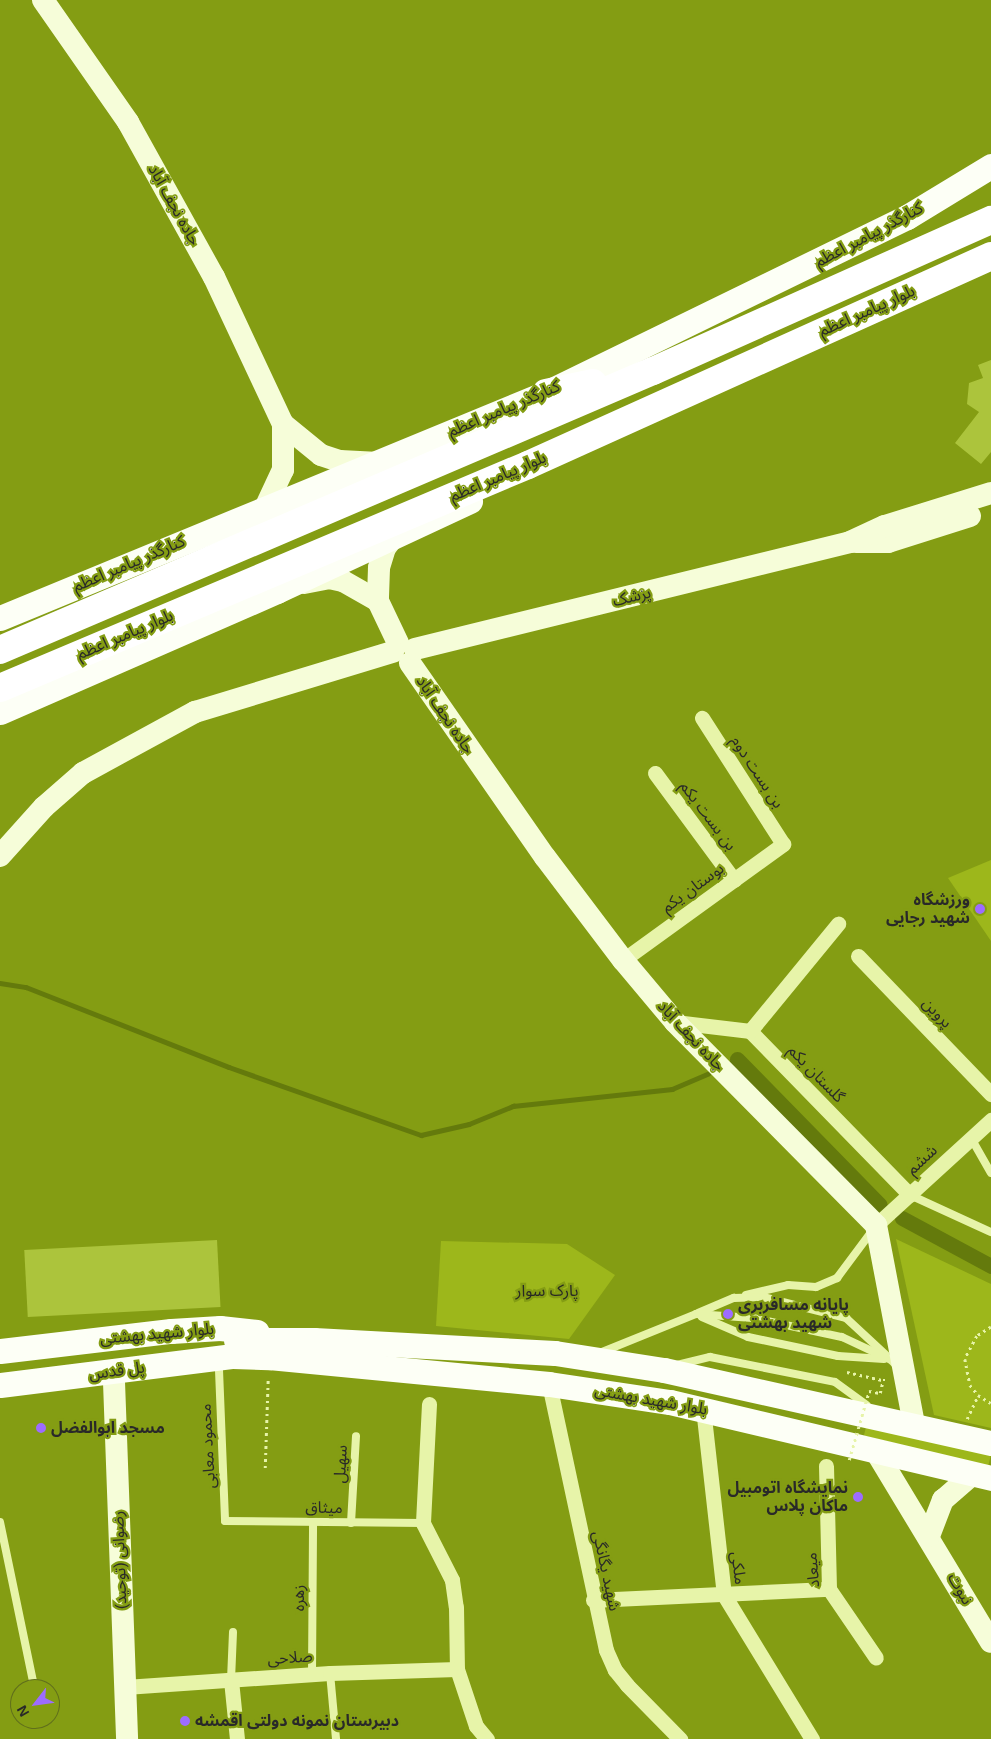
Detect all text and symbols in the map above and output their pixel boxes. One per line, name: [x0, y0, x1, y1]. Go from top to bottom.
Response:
street label: جاده نجف آباد: [144, 161, 204, 249]
street label: کنارگذر پیامبر اعظم: [812, 198, 926, 272]
street label: بلوار پیامبر اعظم: [816, 281, 918, 341]
street label: کنارگذر پیامبر اعظم: [445, 377, 563, 441]
street label: بلوار پیامبر اعظم: [447, 448, 549, 506]
street label: کنارگذر پیامبر اعظم: [70, 532, 188, 596]
street label: پزشک: [611, 583, 653, 611]
street label: بلوار پیامبر اعظم: [74, 606, 176, 664]
street label: جاده نجف آباد: [412, 673, 478, 757]
street label: بن بست دوم: [726, 732, 788, 812]
street label: بن بست یکم: [676, 777, 740, 855]
street label: بوستان یکم: [658, 859, 728, 917]
place label: ورزشگاه شهید رجایی: [886, 890, 970, 928]
marker: ورزشگاه شهید رجایی: [974, 903, 986, 915]
street label: پروین: [918, 994, 956, 1032]
street label: جاده نجف آباد: [653, 997, 729, 1075]
street label: گلستان یکم: [784, 1041, 848, 1107]
street label: ششم: [903, 1141, 941, 1179]
park label: پارک سوار: [516, 1281, 578, 1301]
place label: پایانه مسافربری شهید بهشتی: [738, 1295, 849, 1333]
marker: پایانه مسافربری شهید بهشتی: [722, 1308, 734, 1320]
street label: بلوار شهید بهشتی: [99, 1319, 215, 1349]
street label: پل قدس: [88, 1358, 146, 1384]
street label: بلوار شهید بهشتی: [593, 1381, 709, 1419]
street label: محمود معابی: [196, 1403, 220, 1489]
place label: مسجد ابوالفضل: [51, 1418, 165, 1438]
marker: مسجد ابوالفضل: [35, 1422, 47, 1434]
street label: سهیل: [330, 1444, 352, 1484]
place label: نمایشگاه اتومبیل ماکان پلاس: [727, 1478, 848, 1516]
marker: نمایشگاه اتومبیل ماکان پلاس: [852, 1491, 864, 1503]
street label: میثاق: [305, 1498, 343, 1518]
street label: رضوانی (توحید): [109, 1510, 131, 1610]
street label: شهید یگانگی: [588, 1529, 624, 1613]
street label: ملکی: [726, 1550, 750, 1586]
street label: میعاد: [802, 1552, 824, 1588]
street label: نبوت: [943, 1570, 977, 1608]
street label: زهره: [289, 1585, 309, 1611]
street label: صلاحی: [267, 1647, 313, 1669]
north arrow: [10, 1679, 60, 1729]
text: N: [13, 1703, 32, 1719]
place label: دبیرستان نمونه دولتی اقمشه: [195, 1711, 399, 1731]
marker: دبیرستان نمونه دولتی اقمشه: [179, 1715, 191, 1727]

